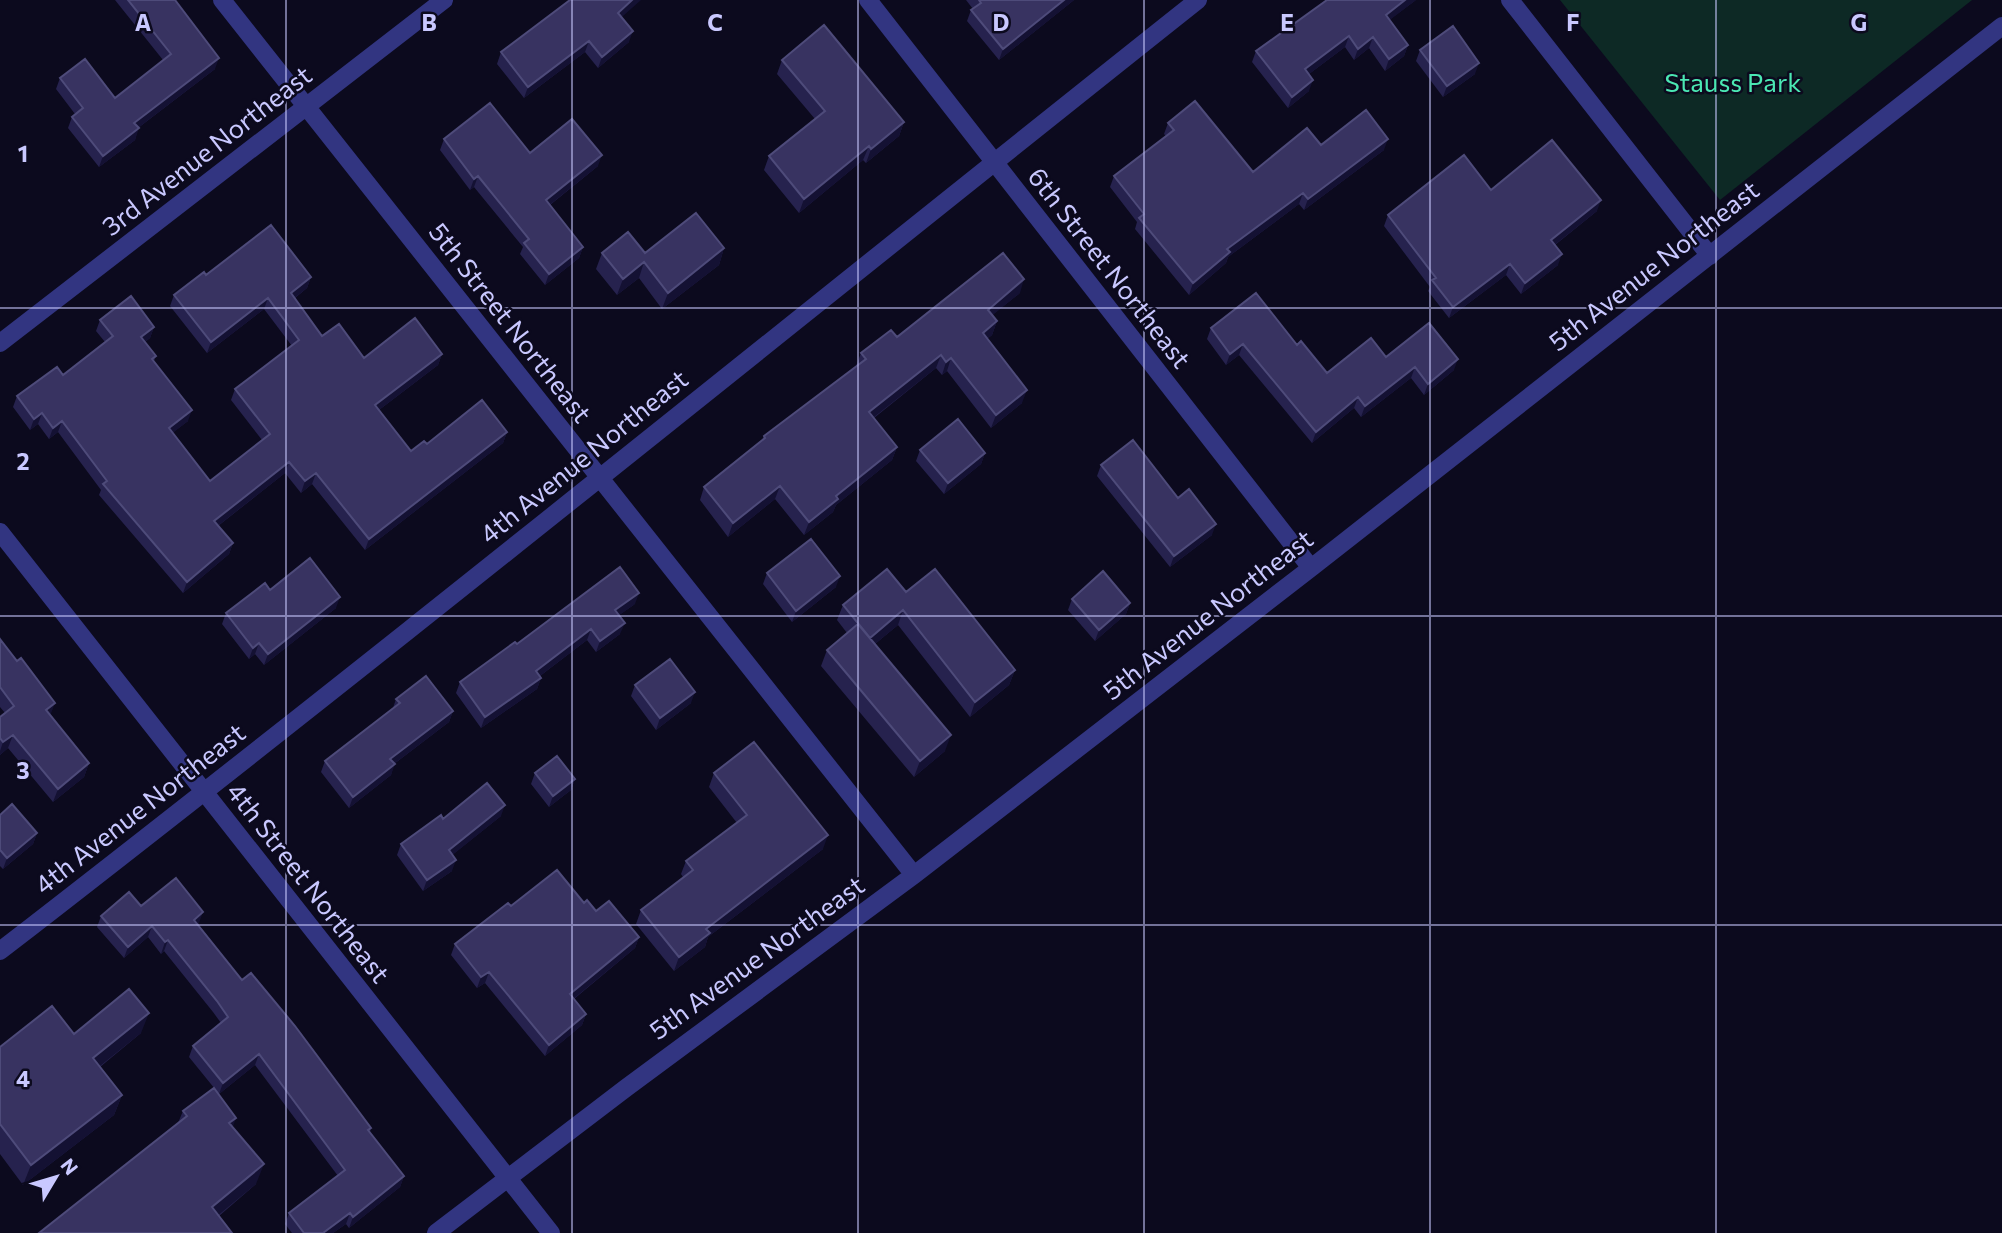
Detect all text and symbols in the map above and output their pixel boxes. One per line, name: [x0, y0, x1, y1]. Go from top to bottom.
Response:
text: A: [135, 8, 152, 36]
text: B: [421, 8, 437, 36]
text: C: [707, 8, 723, 36]
text: D: [993, 8, 1010, 36]
text: E: [1280, 8, 1294, 36]
text: F: [1566, 8, 1580, 36]
text: G: [1851, 8, 1867, 36]
street label: 3rd Avenue Northeast: [95, 58, 317, 241]
park label: Stauss Park: [1665, 66, 1801, 97]
text: 1: [18, 139, 28, 167]
street label: 6th Street Northeast: [1022, 161, 1198, 373]
street label: 5th Avenue Northeast: [1542, 173, 1764, 356]
street label: 5th Street Northeast: [424, 216, 599, 428]
street label: 4th Avenue Northeast: [473, 362, 693, 549]
text: 2: [16, 447, 30, 475]
street label: 5th Avenue Northeast: [1096, 522, 1318, 705]
street label: 4th Avenue Northeast: [28, 716, 251, 900]
text: 3: [16, 756, 30, 784]
street label: 4th Street Northeast: [221, 776, 397, 988]
street label: 5th Avenue Northeast: [643, 868, 870, 1045]
text: 4: [16, 1064, 30, 1092]
north arrow: [21, 1142, 91, 1212]
text: N: [56, 1154, 83, 1179]

